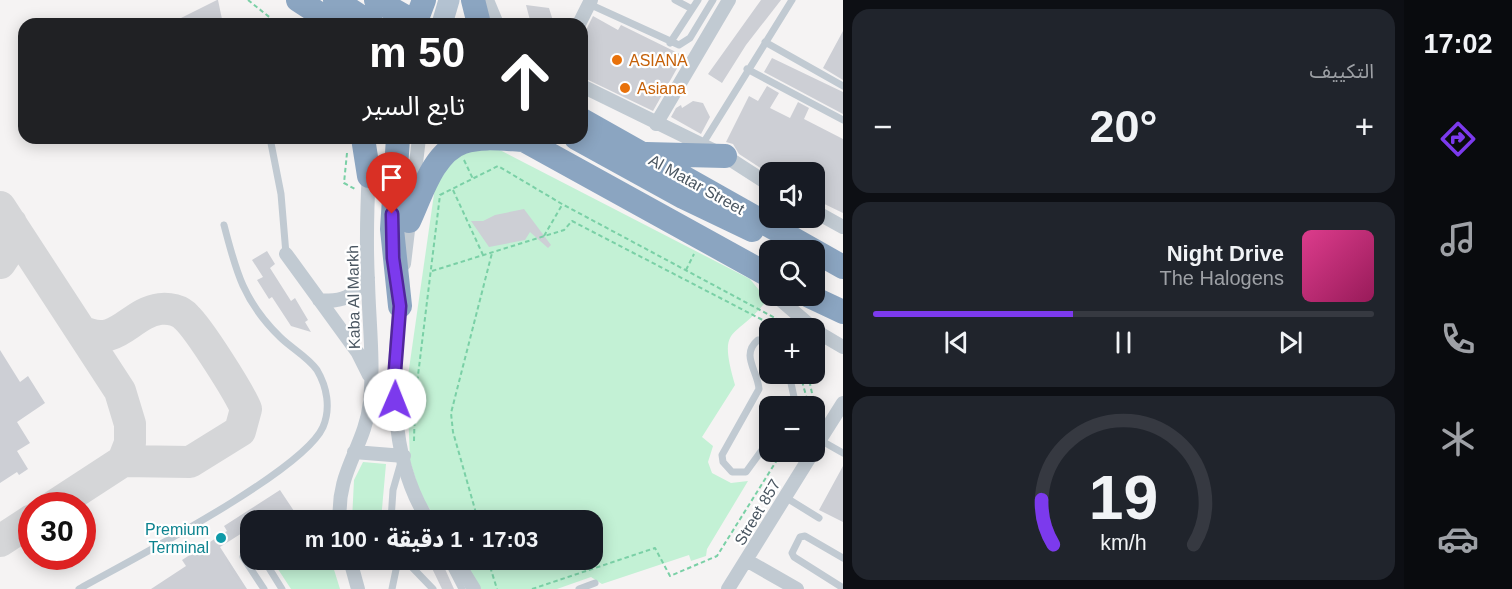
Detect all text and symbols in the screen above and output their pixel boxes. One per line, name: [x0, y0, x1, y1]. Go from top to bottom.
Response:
text: 50 m: [369, 29, 465, 76]
text: 17:02: [1423, 29, 1493, 59]
icon: ahead: [486, 42, 564, 120]
place label: ASIANA: [629, 52, 688, 69]
marker: ASIANA: [610, 53, 624, 67]
text: التكييف: [1310, 60, 1374, 82]
place label: Asiana: [637, 80, 686, 97]
marker: Asiana: [618, 81, 632, 95]
text: تابع السير: [363, 91, 465, 121]
text: 20°: [1089, 101, 1158, 152]
text: −: [873, 108, 892, 145]
text: +: [1355, 108, 1374, 145]
icon: directions: [1437, 118, 1479, 160]
street label: Al Matar Street: [646, 151, 748, 218]
pin: [366, 152, 417, 214]
icon: arrive: [375, 161, 408, 194]
map controls: [759, 162, 825, 462]
button: sound: [759, 162, 825, 228]
icon: music: [1437, 218, 1479, 260]
button: search: [759, 240, 825, 306]
text: Night Drive: [1167, 241, 1284, 266]
street label: Kaba Al Markh: [344, 245, 363, 349]
text: The Halogens: [1159, 267, 1284, 289]
button: +: [759, 318, 825, 384]
icon: phone: [1437, 318, 1479, 360]
icon: previous: [940, 326, 973, 359]
icon: pause: [1107, 326, 1140, 359]
icon: next: [1274, 326, 1307, 359]
position arrow: [363, 368, 427, 432]
button: −: [759, 396, 825, 462]
icon: climate: [1437, 418, 1479, 460]
text: 19: [1089, 463, 1158, 532]
street label: Street 857: [731, 476, 784, 548]
speed limit sign: 30: [18, 492, 96, 570]
icon: car: [1437, 518, 1479, 560]
place label: Premium Terminal: [145, 521, 209, 556]
text: 17:03 · 1 دقيقة · 100 m: [305, 527, 538, 552]
marker: Premium Terminal: [214, 531, 228, 545]
text: km/h: [1100, 531, 1147, 555]

